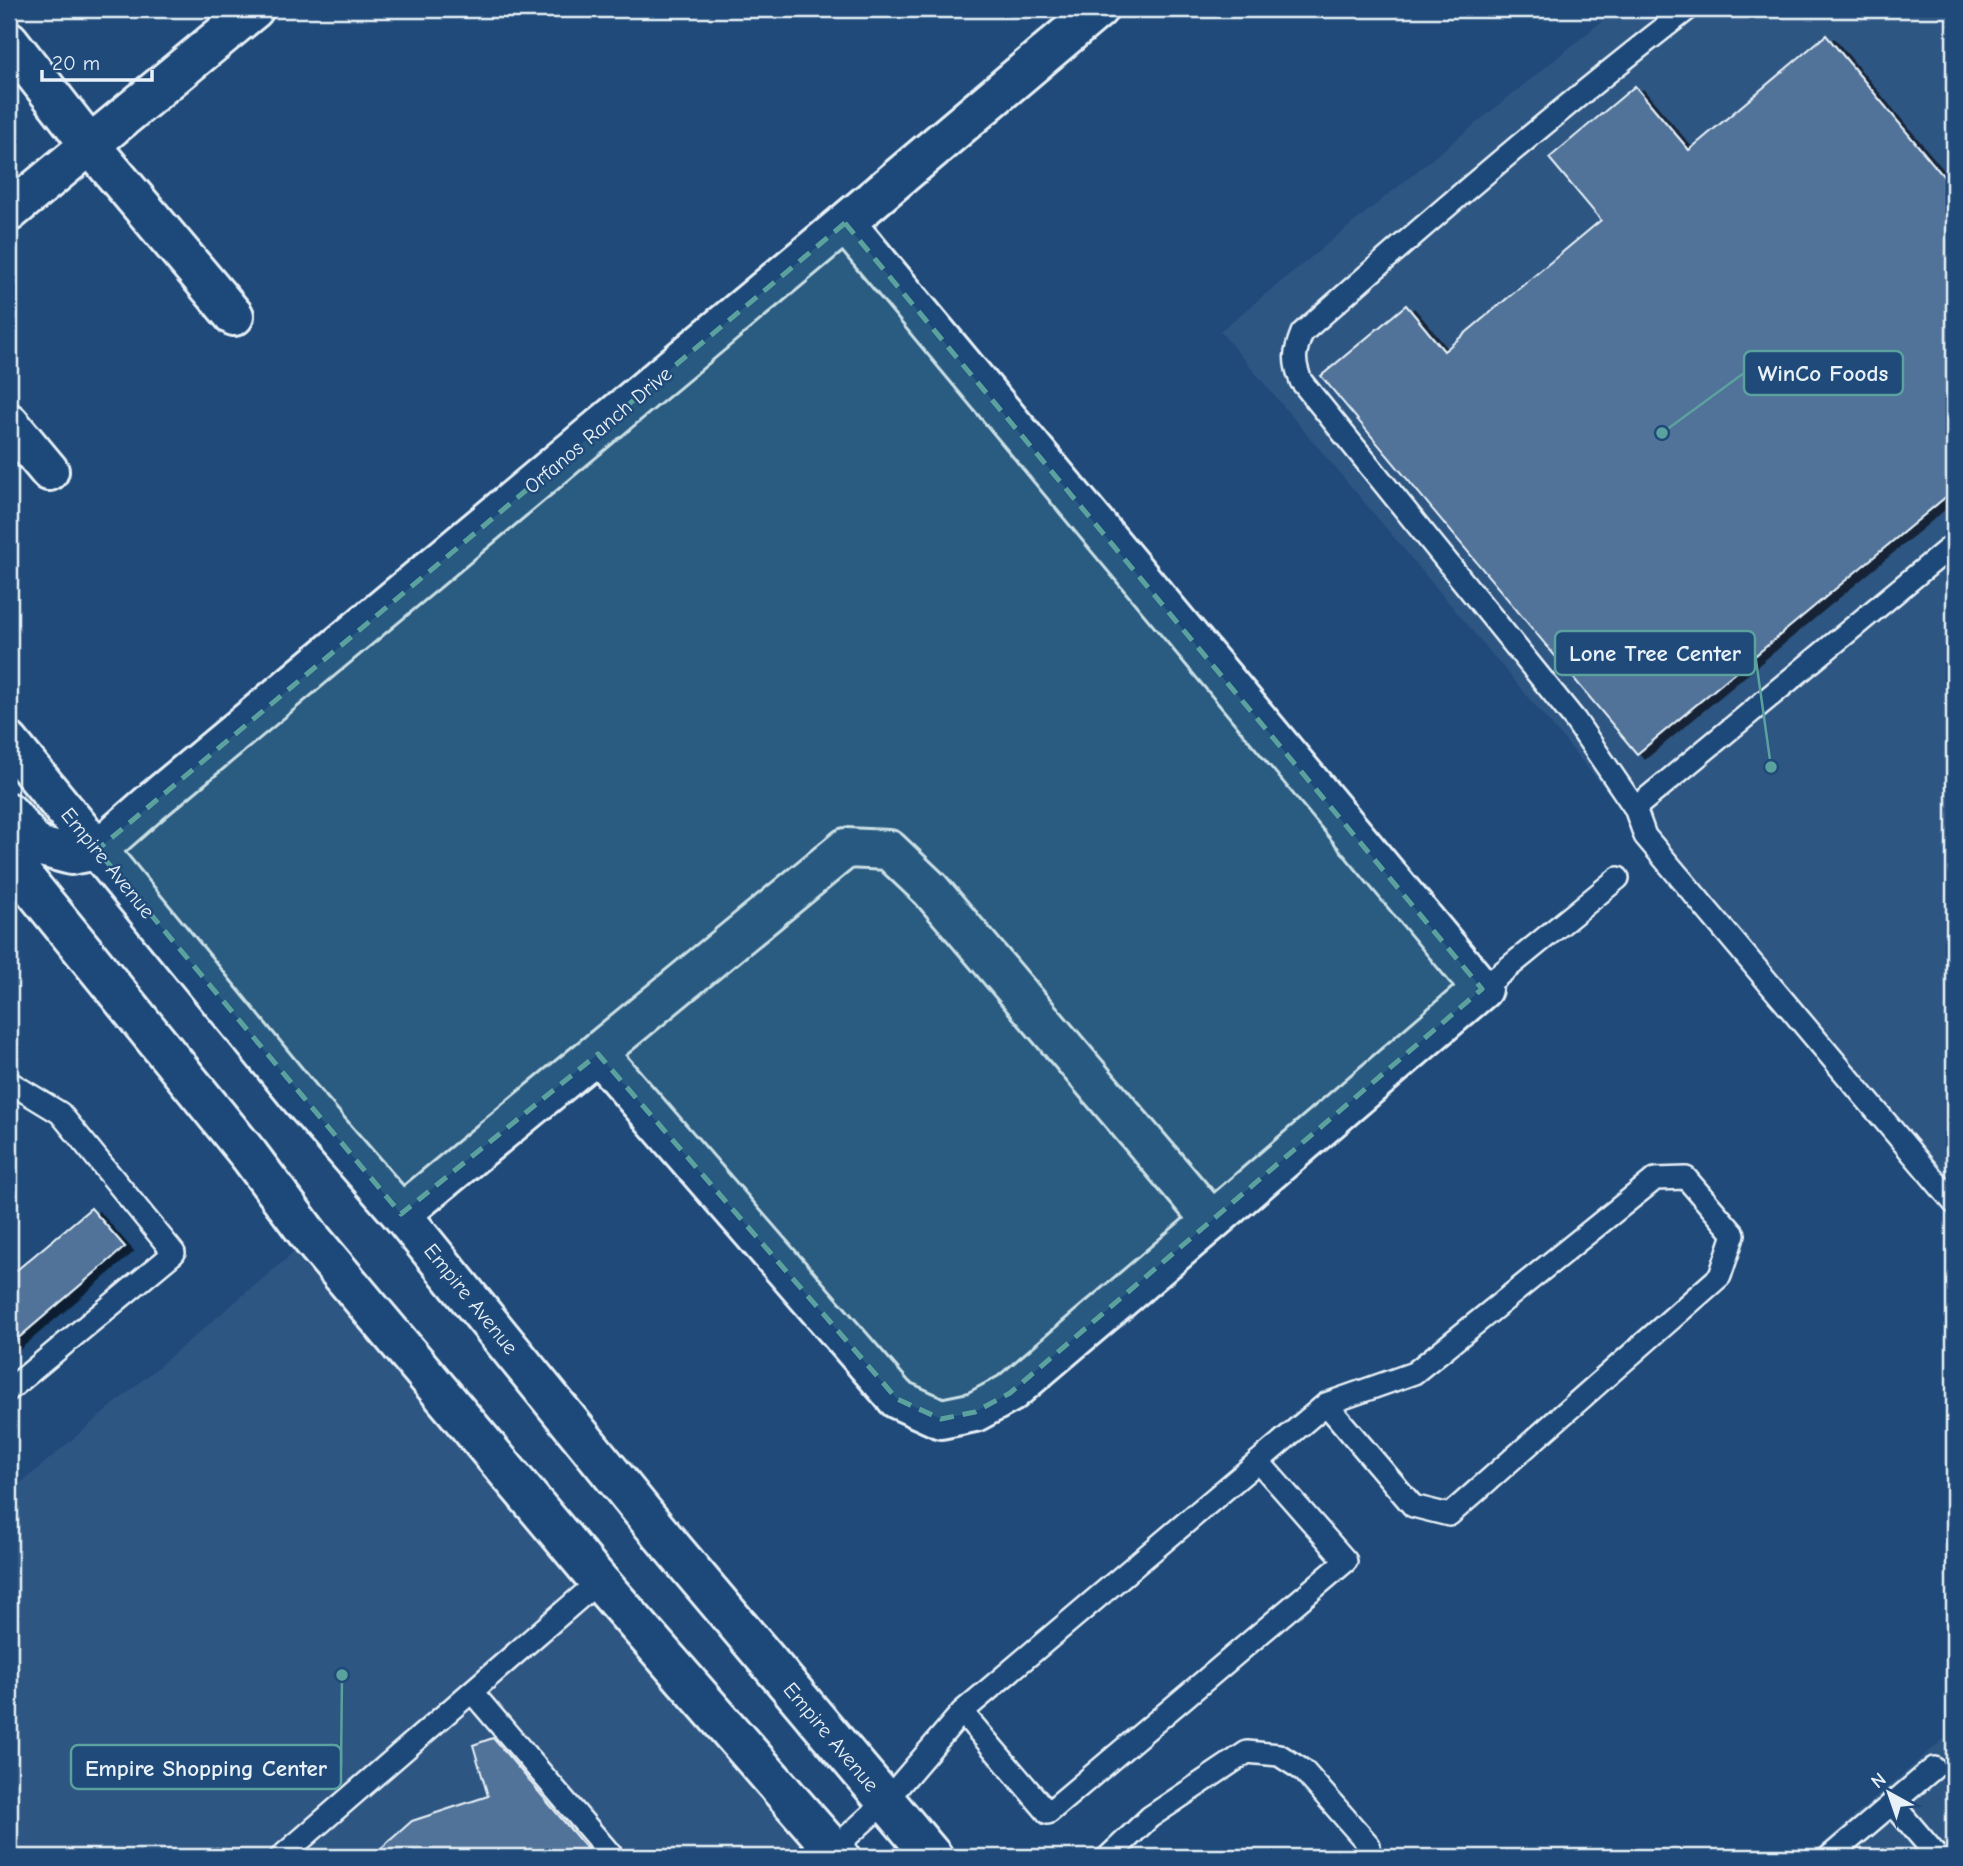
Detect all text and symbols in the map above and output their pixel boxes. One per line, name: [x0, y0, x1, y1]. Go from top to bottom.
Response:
scale bar: [42, 38, 152, 82]
text: 20 m: [52, 51, 100, 75]
callout: WinCo Foods: [1744, 351, 1903, 395]
text: WinCo Foods: [1758, 360, 1888, 387]
street label: Orfanos Ranch Drive: [520, 361, 676, 499]
callout: Lone Tree Center: [1555, 631, 1755, 675]
text: Lone Tree Center: [1569, 640, 1742, 667]
street label: Empire Avenue: [56, 803, 160, 923]
street label: Empire Avenue: [419, 1239, 523, 1359]
street label: Empire Avenue: [778, 1677, 884, 1797]
callout: Empire Shopping Center: [71, 1745, 341, 1789]
text: Empire Shopping Center: [85, 1755, 328, 1782]
north arrow: [1854, 1758, 1924, 1828]
text: N: [1867, 1768, 1891, 1793]

